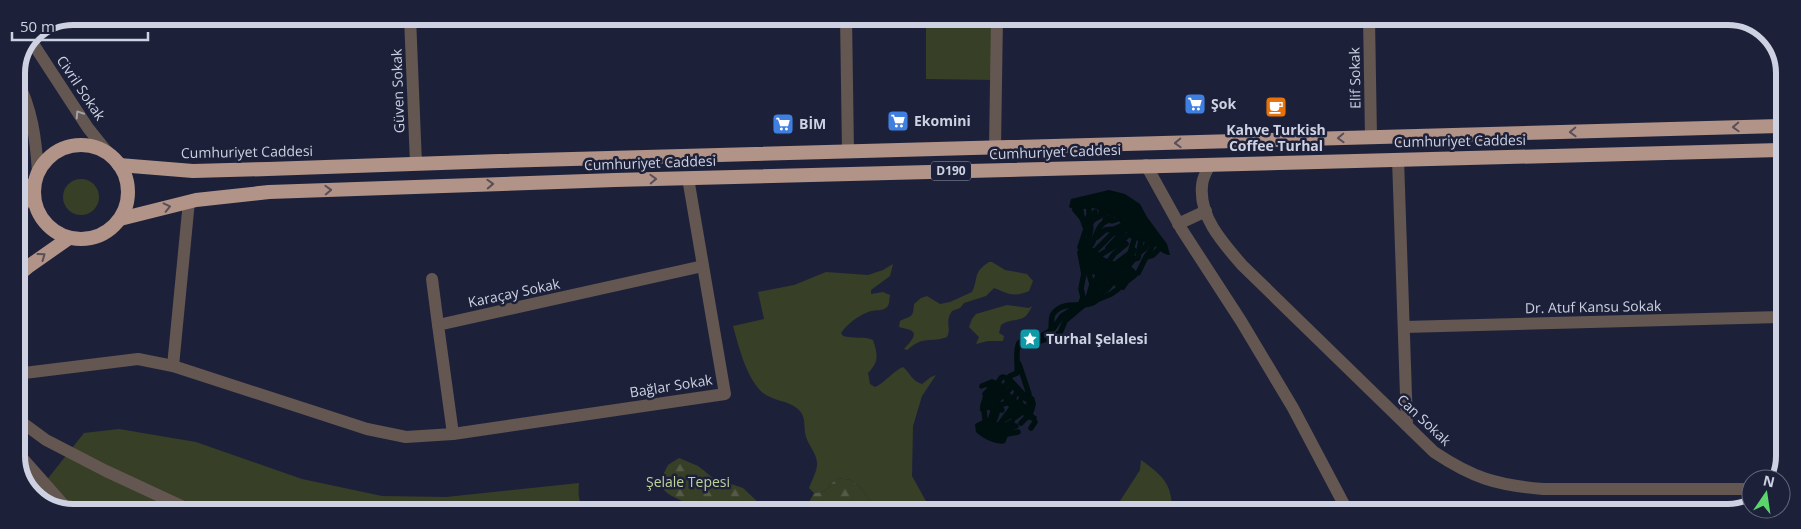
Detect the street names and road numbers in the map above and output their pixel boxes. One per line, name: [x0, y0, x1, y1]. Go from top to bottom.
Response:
street label: Elif Sokak: [1344, 46, 1365, 109]
street label: Güven Sokak: [387, 48, 408, 134]
street label: Civril Sokak: [53, 52, 110, 124]
street label: Cumhuriyet Caddesi: [1394, 130, 1526, 151]
street label: Cumhuriyet Caddesi: [989, 140, 1121, 163]
street label: Cumhuriyet Caddesi: [181, 141, 313, 162]
street label: Cumhuriyet Caddesi: [584, 151, 716, 174]
road number: D190: [931, 162, 971, 180]
street label: Karaçay Sokak: [466, 273, 562, 312]
street label: Dr. Atuf Kansu Sokak: [1525, 296, 1662, 317]
street label: Bağlar Sokak: [628, 369, 714, 401]
street label: Can Sokak: [1393, 390, 1456, 450]

